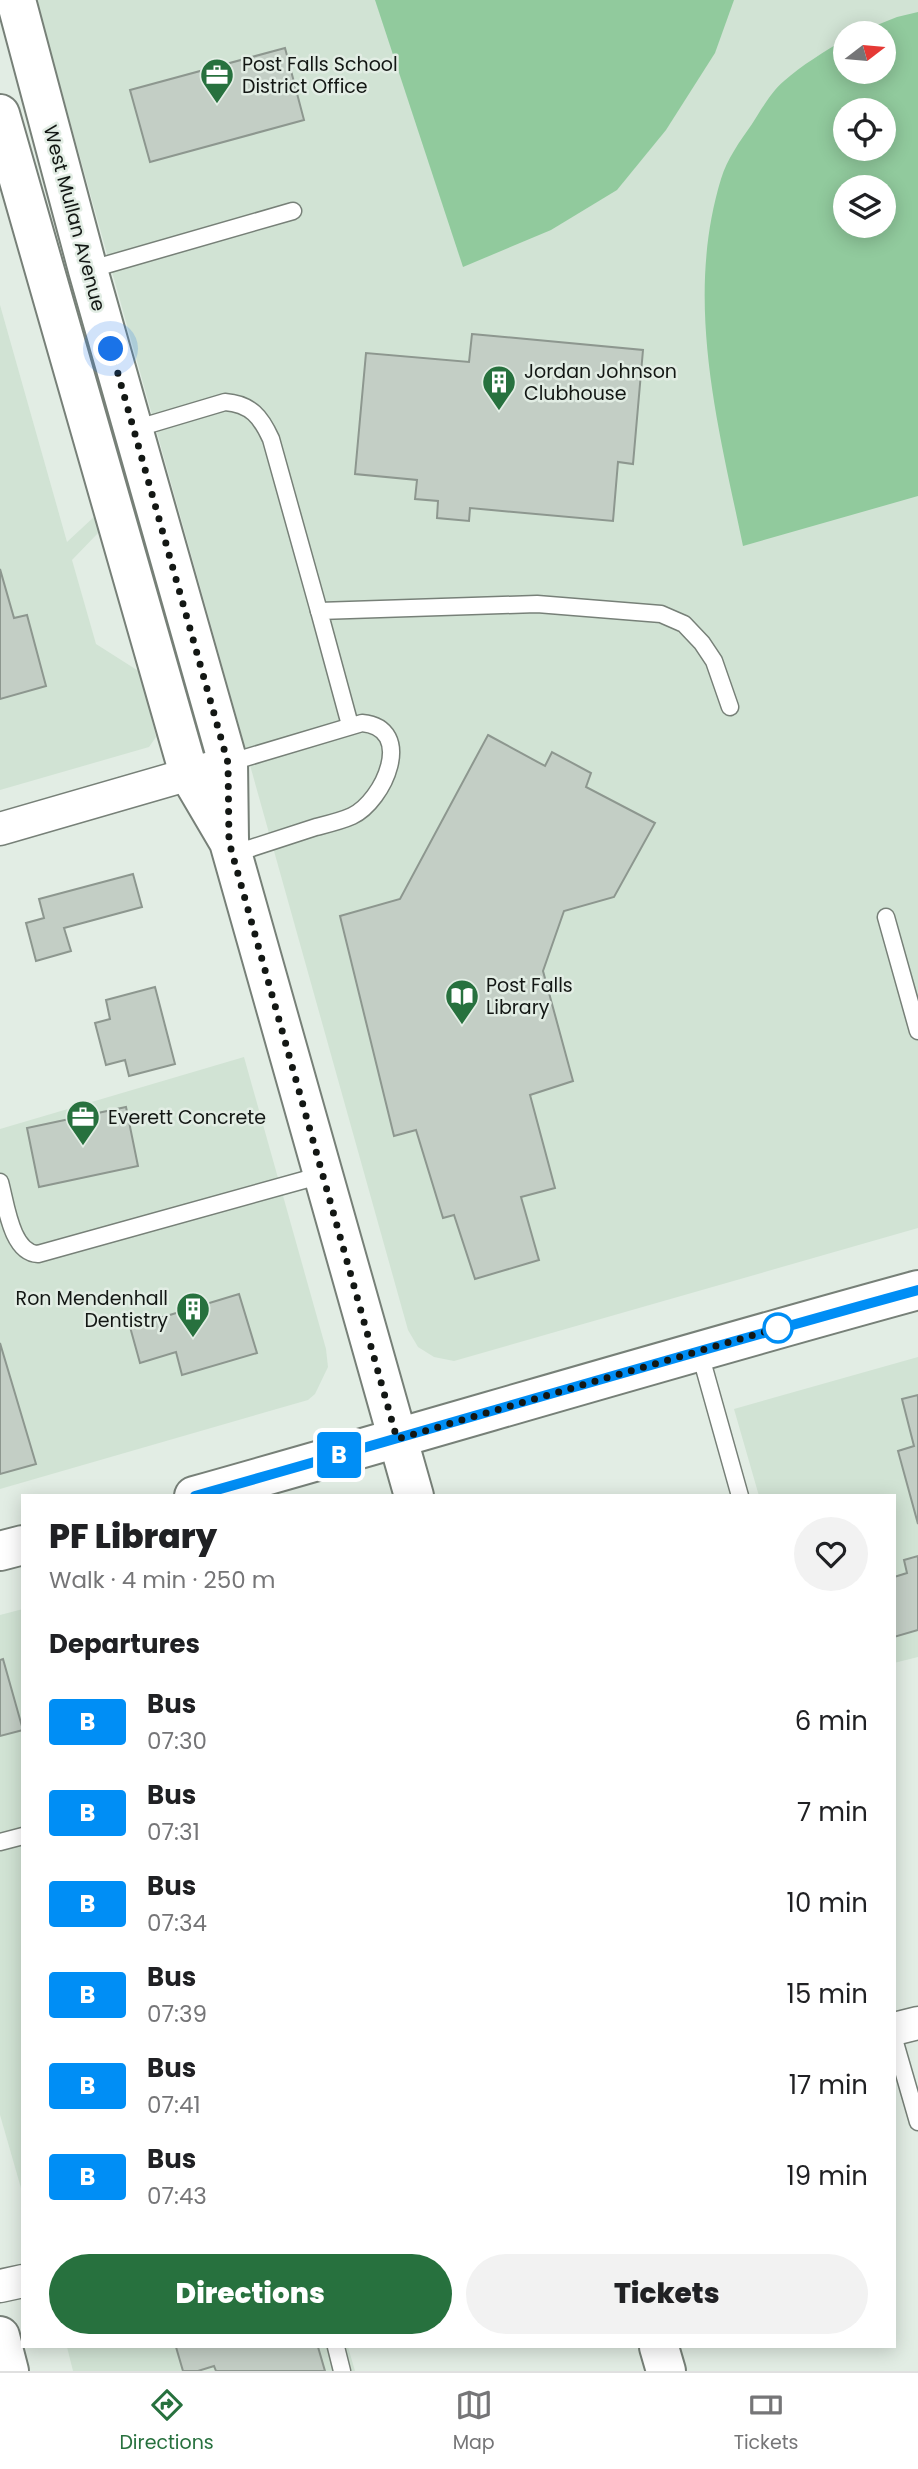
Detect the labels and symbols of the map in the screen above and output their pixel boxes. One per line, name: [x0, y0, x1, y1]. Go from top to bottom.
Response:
north arrow: [833, 21, 896, 84]
place label: Post Falls School District Office: [242, 51, 398, 100]
office icon: Post Falls School District Office: [198, 56, 236, 105]
street label: West Mullan Avenue: [37, 122, 112, 314]
your location: [93, 331, 128, 366]
place label: Jordan Johnson Clubhouse: [524, 358, 677, 407]
building icon: Jordan Johnson Clubhouse: [480, 363, 518, 412]
place label: Post Falls Library: [486, 972, 573, 1021]
library icon: Post Falls Library: [443, 977, 481, 1026]
office icon: Everett Concrete: [64, 1098, 102, 1147]
place label: Everett Concrete: [108, 1104, 266, 1131]
place label: Ron Mendenhall Dentistry: [16, 1285, 168, 1334]
building icon: Ron Mendenhall Dentistry: [174, 1290, 212, 1339]
unlabelled marker: [763, 1313, 793, 1343]
line badge: B: [316, 1432, 362, 1478]

